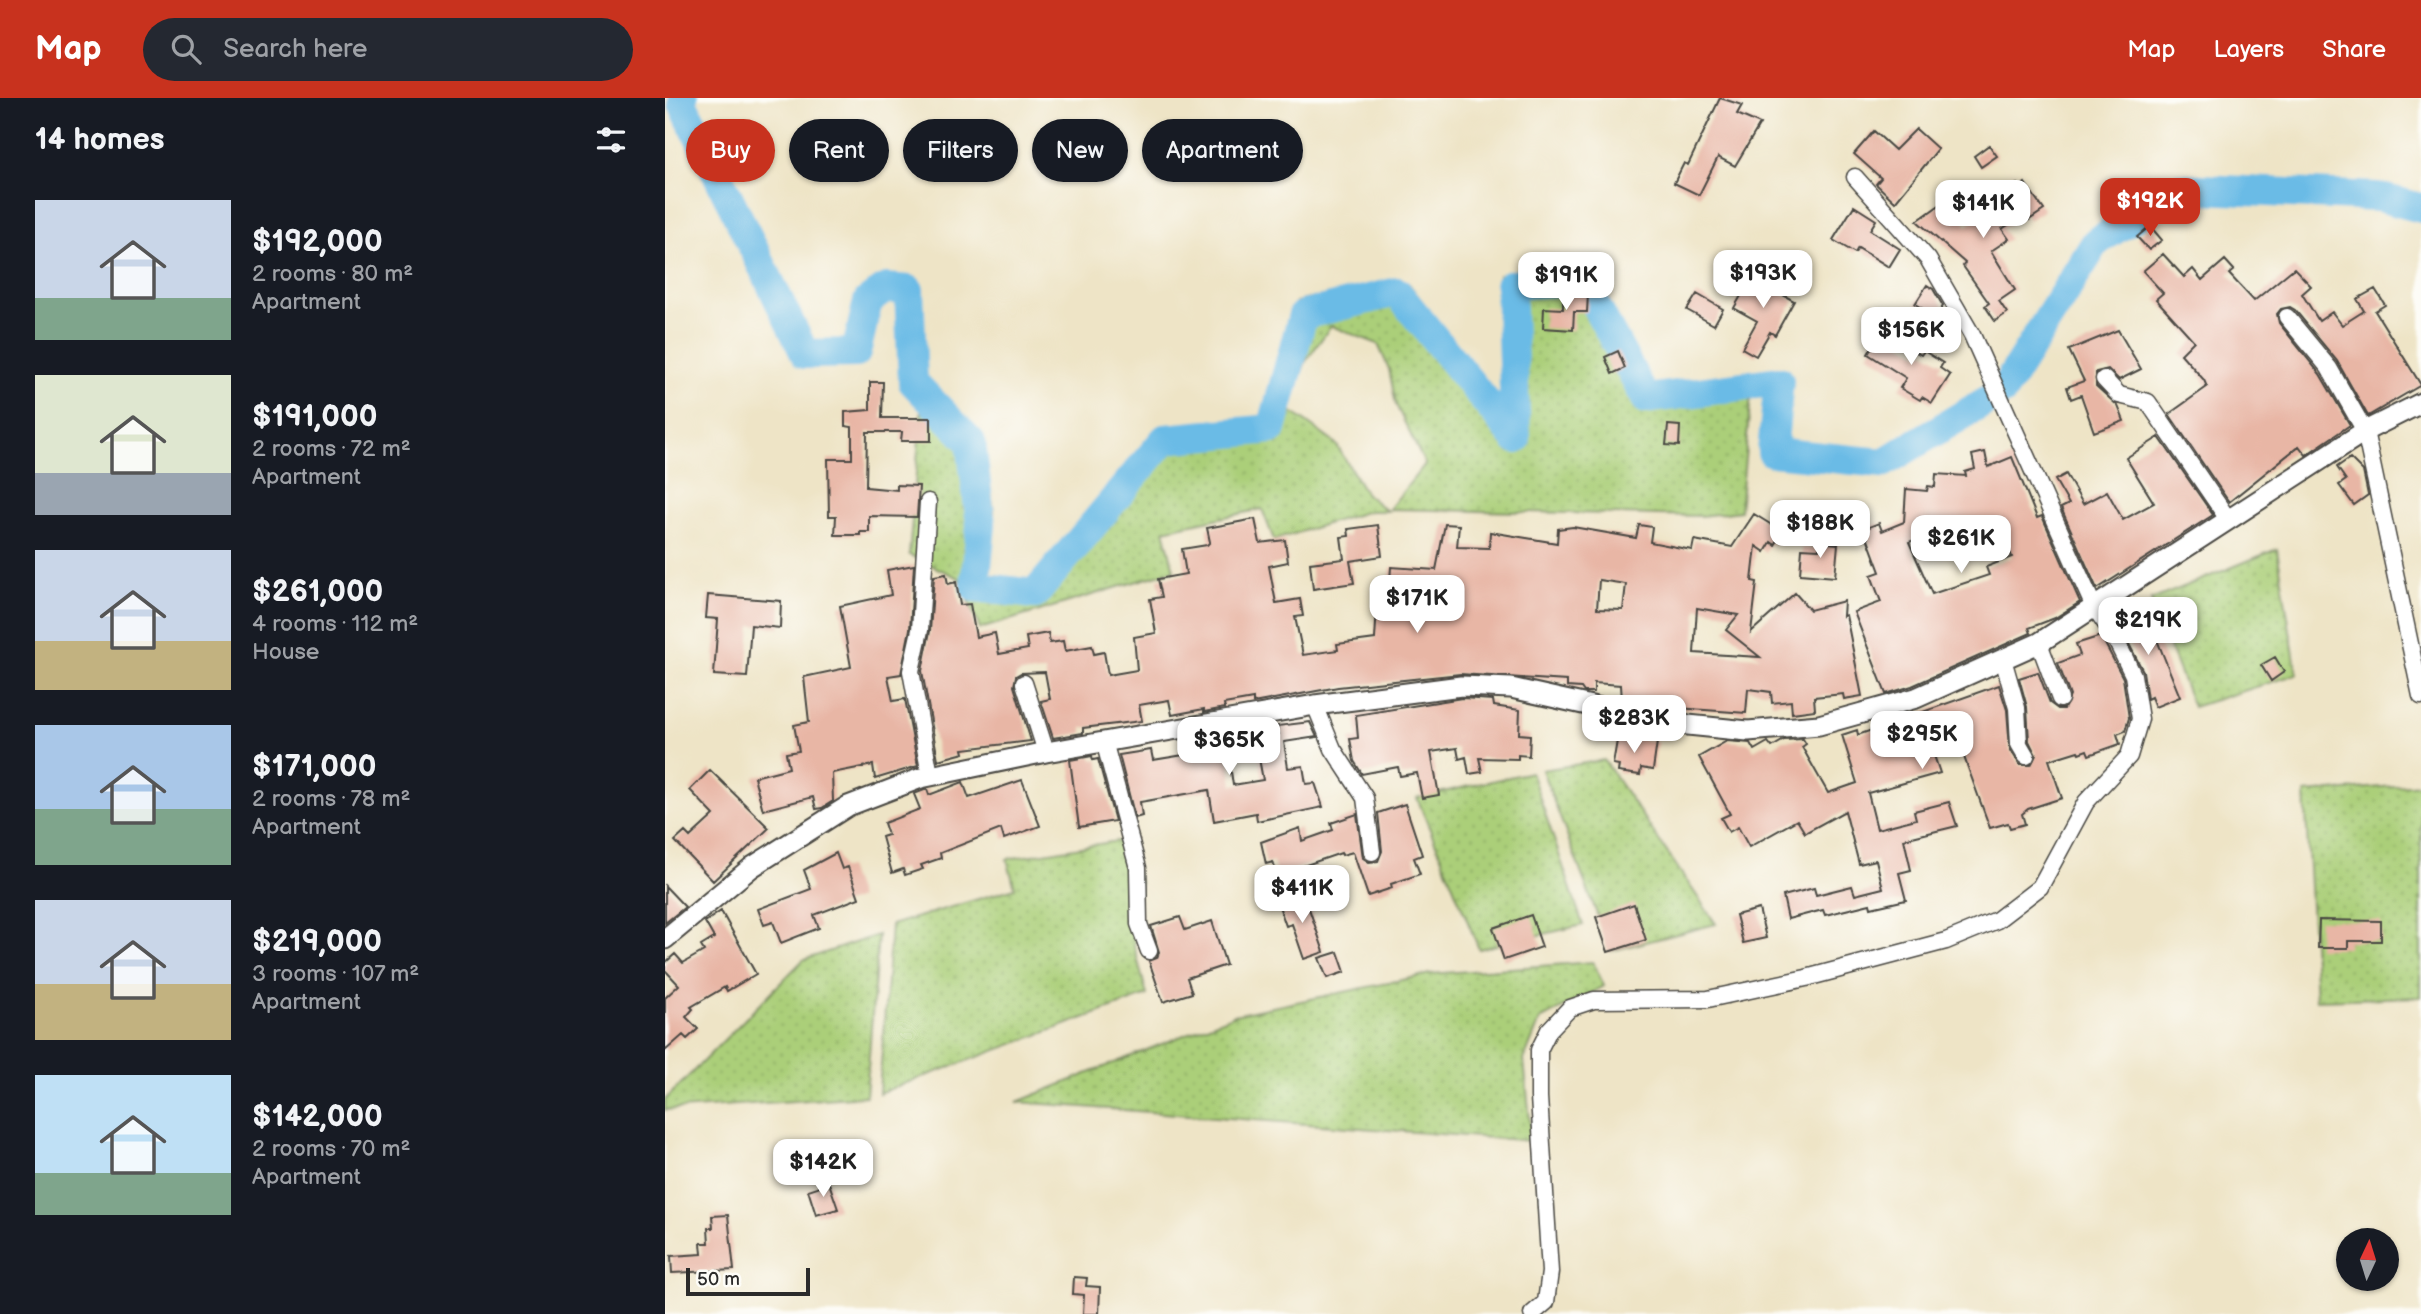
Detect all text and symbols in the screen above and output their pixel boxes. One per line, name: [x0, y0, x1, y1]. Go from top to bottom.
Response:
search box: [143, 18, 633, 81]
text: Map: [35, 29, 101, 69]
icon: search: [167, 30, 205, 68]
text: Search here: [223, 34, 367, 65]
text: Map: [2127, 35, 2175, 64]
text: Layers: [2213, 35, 2284, 64]
text: Share: [2322, 35, 2386, 64]
chip: Buy: [686, 119, 775, 182]
chip: Rent: [789, 119, 889, 182]
chip: Filters: [903, 119, 1018, 182]
chip: New: [1032, 119, 1128, 182]
chip: Apartment: [1142, 119, 1303, 182]
icon: filters: [592, 121, 630, 159]
text: 14 homes: [35, 122, 164, 158]
pin: $192K: [2101, 178, 2199, 238]
pin: $141K: [1934, 180, 2032, 240]
text: $192K: [2116, 187, 2184, 215]
text: $141K: [1951, 189, 2015, 217]
text: $192,000: [252, 224, 383, 260]
icon: home: [91, 228, 175, 312]
pin: $193K: [1714, 250, 1812, 310]
pin: $191K: [1517, 252, 1615, 312]
text: $193K: [1729, 259, 1797, 287]
text: 2 rooms · 80 m²: [252, 260, 413, 288]
text: $191K: [1534, 261, 1598, 289]
text: Apartment: [252, 288, 361, 316]
pin: $156K: [1862, 308, 1960, 367]
text: $156K: [1877, 316, 1945, 344]
text: $191,000: [252, 399, 377, 435]
icon: home: [91, 403, 175, 487]
text: 2 rooms · 72 m²: [252, 435, 411, 463]
text: Apartment: [252, 463, 361, 491]
pin: $188K: [1771, 500, 1869, 560]
text: $188K: [1786, 509, 1854, 537]
pin: $261K: [1912, 516, 2010, 575]
text: $261K: [1927, 524, 1995, 552]
text: $261,000: [252, 574, 383, 610]
pin: $171K: [1368, 575, 1466, 635]
icon: home: [91, 578, 175, 662]
text: $171K: [1386, 584, 1448, 612]
pin: $219K: [2099, 598, 2197, 657]
text: $219K: [2114, 606, 2182, 634]
text: 4 rooms · 112 m²: [252, 610, 418, 638]
text: House: [252, 638, 319, 666]
pin: $283K: [1585, 696, 1683, 755]
text: $283K: [1598, 704, 1670, 732]
pin: $295K: [1873, 712, 1971, 771]
pin: $365K: [1180, 718, 1278, 777]
text: $295K: [1886, 720, 1958, 748]
text: $365K: [1193, 726, 1265, 754]
text: $171,000: [252, 749, 376, 785]
icon: home: [91, 753, 175, 837]
text: 2 rooms · 78 m²: [252, 785, 410, 813]
text: Apartment: [252, 813, 361, 841]
pin: $411K: [1253, 866, 1351, 925]
text: $411K: [1270, 874, 1334, 902]
text: $219,000: [252, 924, 382, 960]
icon: home: [91, 928, 175, 1012]
text: 3 rooms · 107 m²: [252, 960, 419, 988]
text: Apartment: [252, 988, 361, 1016]
text: $142,000: [252, 1099, 383, 1135]
icon: home: [91, 1103, 175, 1187]
text: 2 rooms · 70 m²: [252, 1135, 411, 1163]
pin: $142K: [774, 1140, 872, 1199]
text: $142K: [789, 1148, 857, 1176]
text: Apartment: [252, 1163, 361, 1191]
north arrow: [2336, 1228, 2399, 1292]
map controls: [2336, 1228, 2399, 1291]
scale bar: [686, 1265, 810, 1297]
text: 50 m: [697, 1268, 740, 1291]

